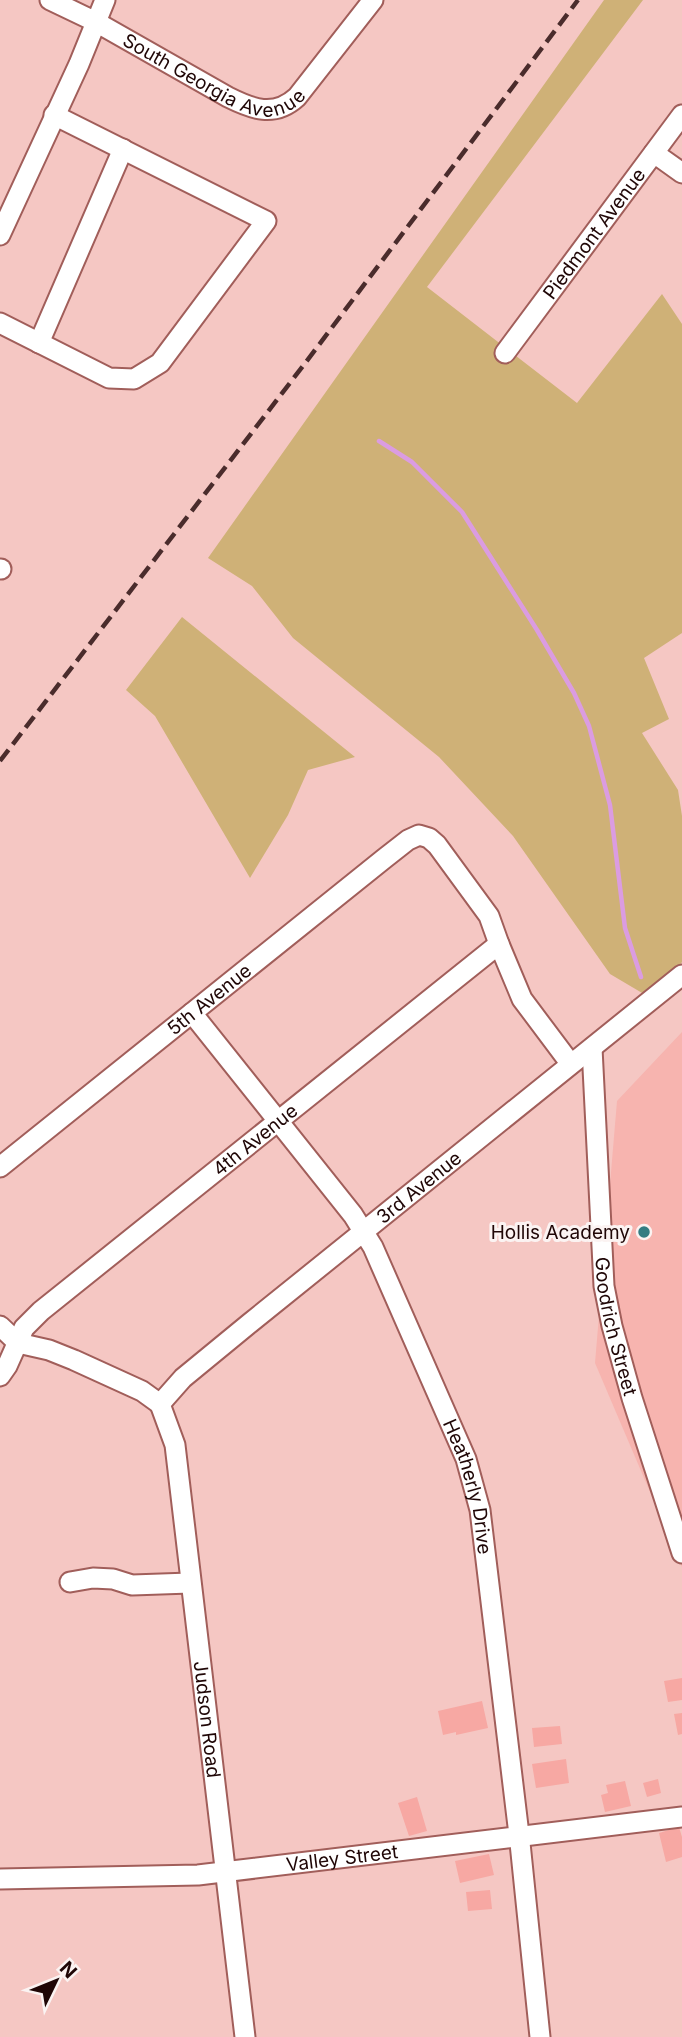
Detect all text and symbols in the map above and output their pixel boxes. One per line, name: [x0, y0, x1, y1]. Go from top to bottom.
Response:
street label: South Georgia Avenue: [119, 28, 310, 121]
street label: Piedmont Avenue: [538, 164, 650, 303]
street label: 5th Avenue: [162, 959, 256, 1040]
street label: 4th Avenue: [208, 1099, 302, 1180]
street label: 3rd Avenue: [372, 1146, 466, 1228]
place label: Hollis Academy: [491, 1221, 630, 1244]
marker: Hollis Academy: [636, 1224, 652, 1240]
street label: Goodrich Street: [591, 1256, 642, 1398]
street label: Heatherly Drive: [438, 1415, 497, 1556]
street label: Judson Road: [189, 1660, 226, 1779]
street label: Valley Street: [285, 1840, 399, 1876]
north arrow: [21, 1946, 91, 2016]
text: N: [55, 1957, 81, 1983]

